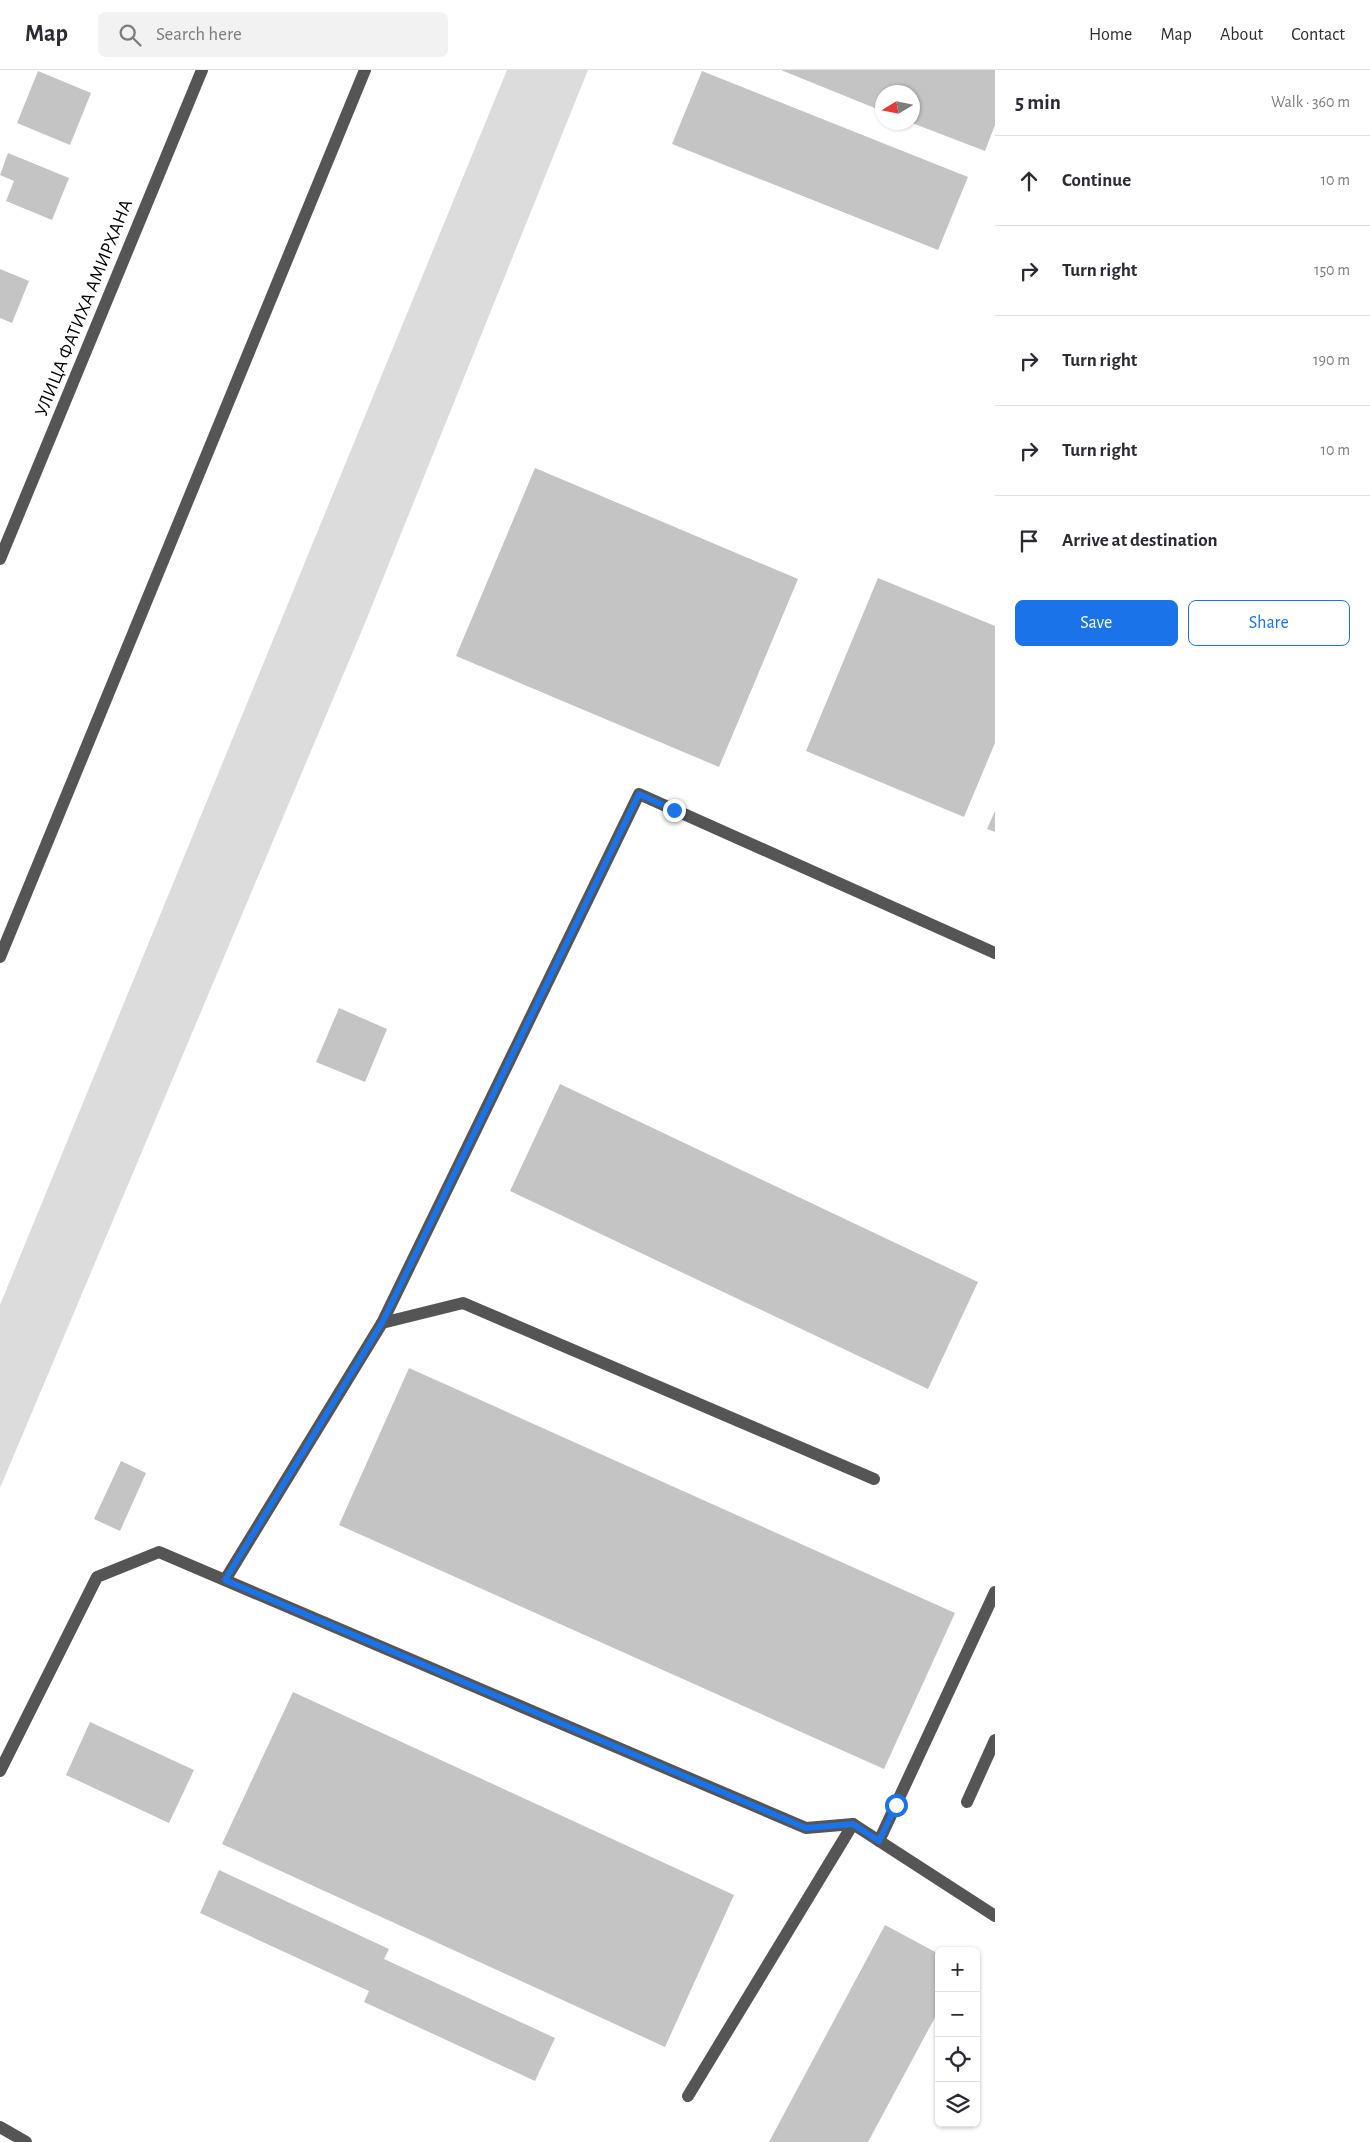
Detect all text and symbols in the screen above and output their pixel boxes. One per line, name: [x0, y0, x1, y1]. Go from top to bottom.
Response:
search box: [98, 12, 448, 57]
icon: search: [116, 21, 144, 49]
text: Map: [25, 22, 68, 46]
text: Search here: [156, 25, 242, 44]
text: Home: [1089, 26, 1132, 44]
text: Map: [1160, 26, 1192, 44]
text: About: [1220, 26, 1263, 44]
text: Contact: [1291, 26, 1345, 44]
north arrow: [875, 85, 920, 130]
text: 5 min: [1015, 92, 1061, 113]
text: Walk · 360 m: [1271, 94, 1350, 110]
icon: ahead: [1015, 167, 1043, 195]
text: Continue: [1062, 171, 1131, 190]
text: 10 m: [1321, 172, 1350, 188]
street label: УЛИЦА ФАТИХА АМИРХАНА: [32, 197, 136, 419]
icon: right: [1015, 257, 1043, 285]
text: Turn right: [1062, 261, 1137, 280]
text: 150 m: [1314, 262, 1350, 278]
icon: right: [1015, 347, 1043, 375]
text: Turn right: [1062, 351, 1137, 370]
text: 190 m: [1313, 352, 1350, 368]
icon: right: [1015, 437, 1043, 465]
text: Turn right: [1062, 441, 1137, 460]
text: 10 m: [1321, 442, 1350, 458]
icon: arrive: [1015, 527, 1043, 555]
text: Arrive at destination: [1062, 531, 1218, 550]
button: Save: [1015, 600, 1178, 646]
button: Share: [1188, 600, 1350, 646]
route end: [663, 799, 686, 822]
route start: [885, 1794, 908, 1817]
map controls: [935, 1947, 980, 2127]
button: +: [935, 1947, 980, 1992]
button: −: [935, 1992, 980, 2037]
button: locate: [935, 2037, 980, 2082]
button: layers: [935, 2082, 980, 2127]

